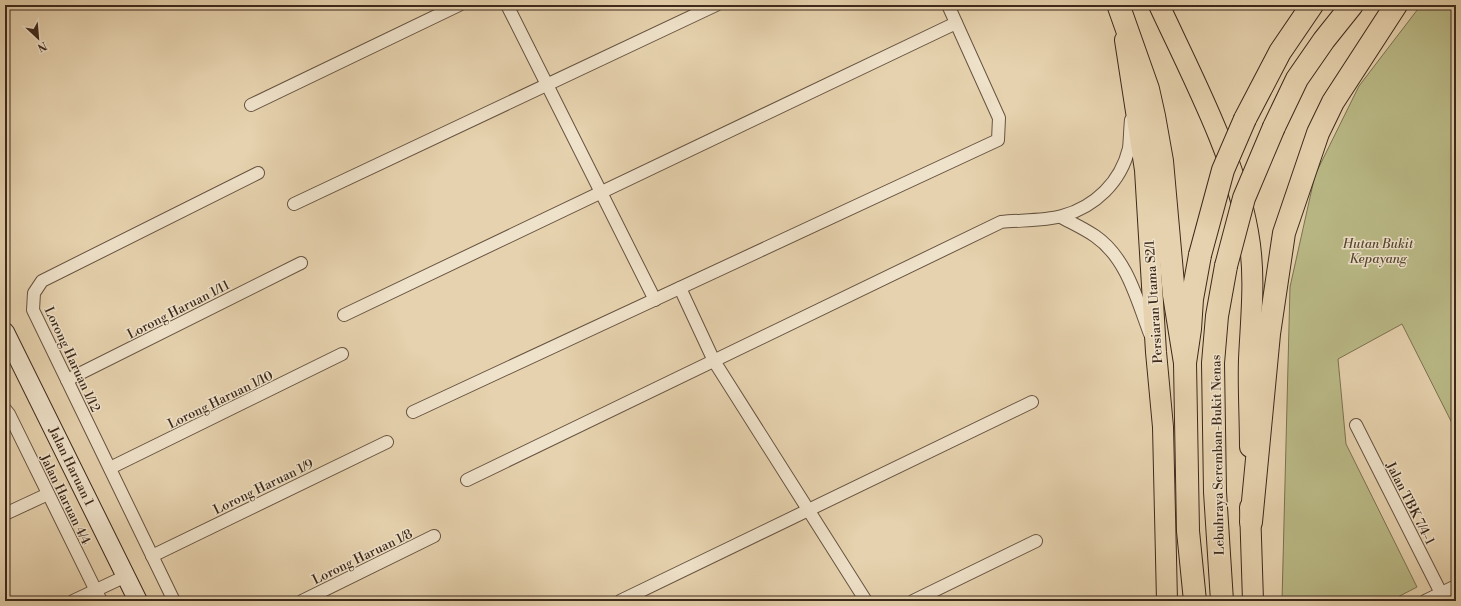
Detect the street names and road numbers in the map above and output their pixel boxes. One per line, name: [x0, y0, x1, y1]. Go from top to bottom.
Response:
street label: Persiaran Utama S2/1: [1142, 239, 1166, 364]
street label: Lorong Haruan 1/11: [125, 277, 233, 343]
street label: Lorong Haruan 1/12: [41, 304, 104, 415]
street label: Lebuhraya Seremban-Bukit Nenas: [1208, 354, 1228, 555]
street label: Lorong Haruan 1/10: [165, 367, 276, 432]
street label: Jalan Haruan 1: [45, 423, 97, 509]
street label: Jalan Haruan 4/4: [36, 451, 94, 547]
street label: Lorong Haruan 1/9: [211, 456, 316, 518]
street label: Jalan TBK 7/4-1: [1382, 458, 1438, 548]
street label: Lorong Haruan 1/8: [310, 526, 415, 588]

